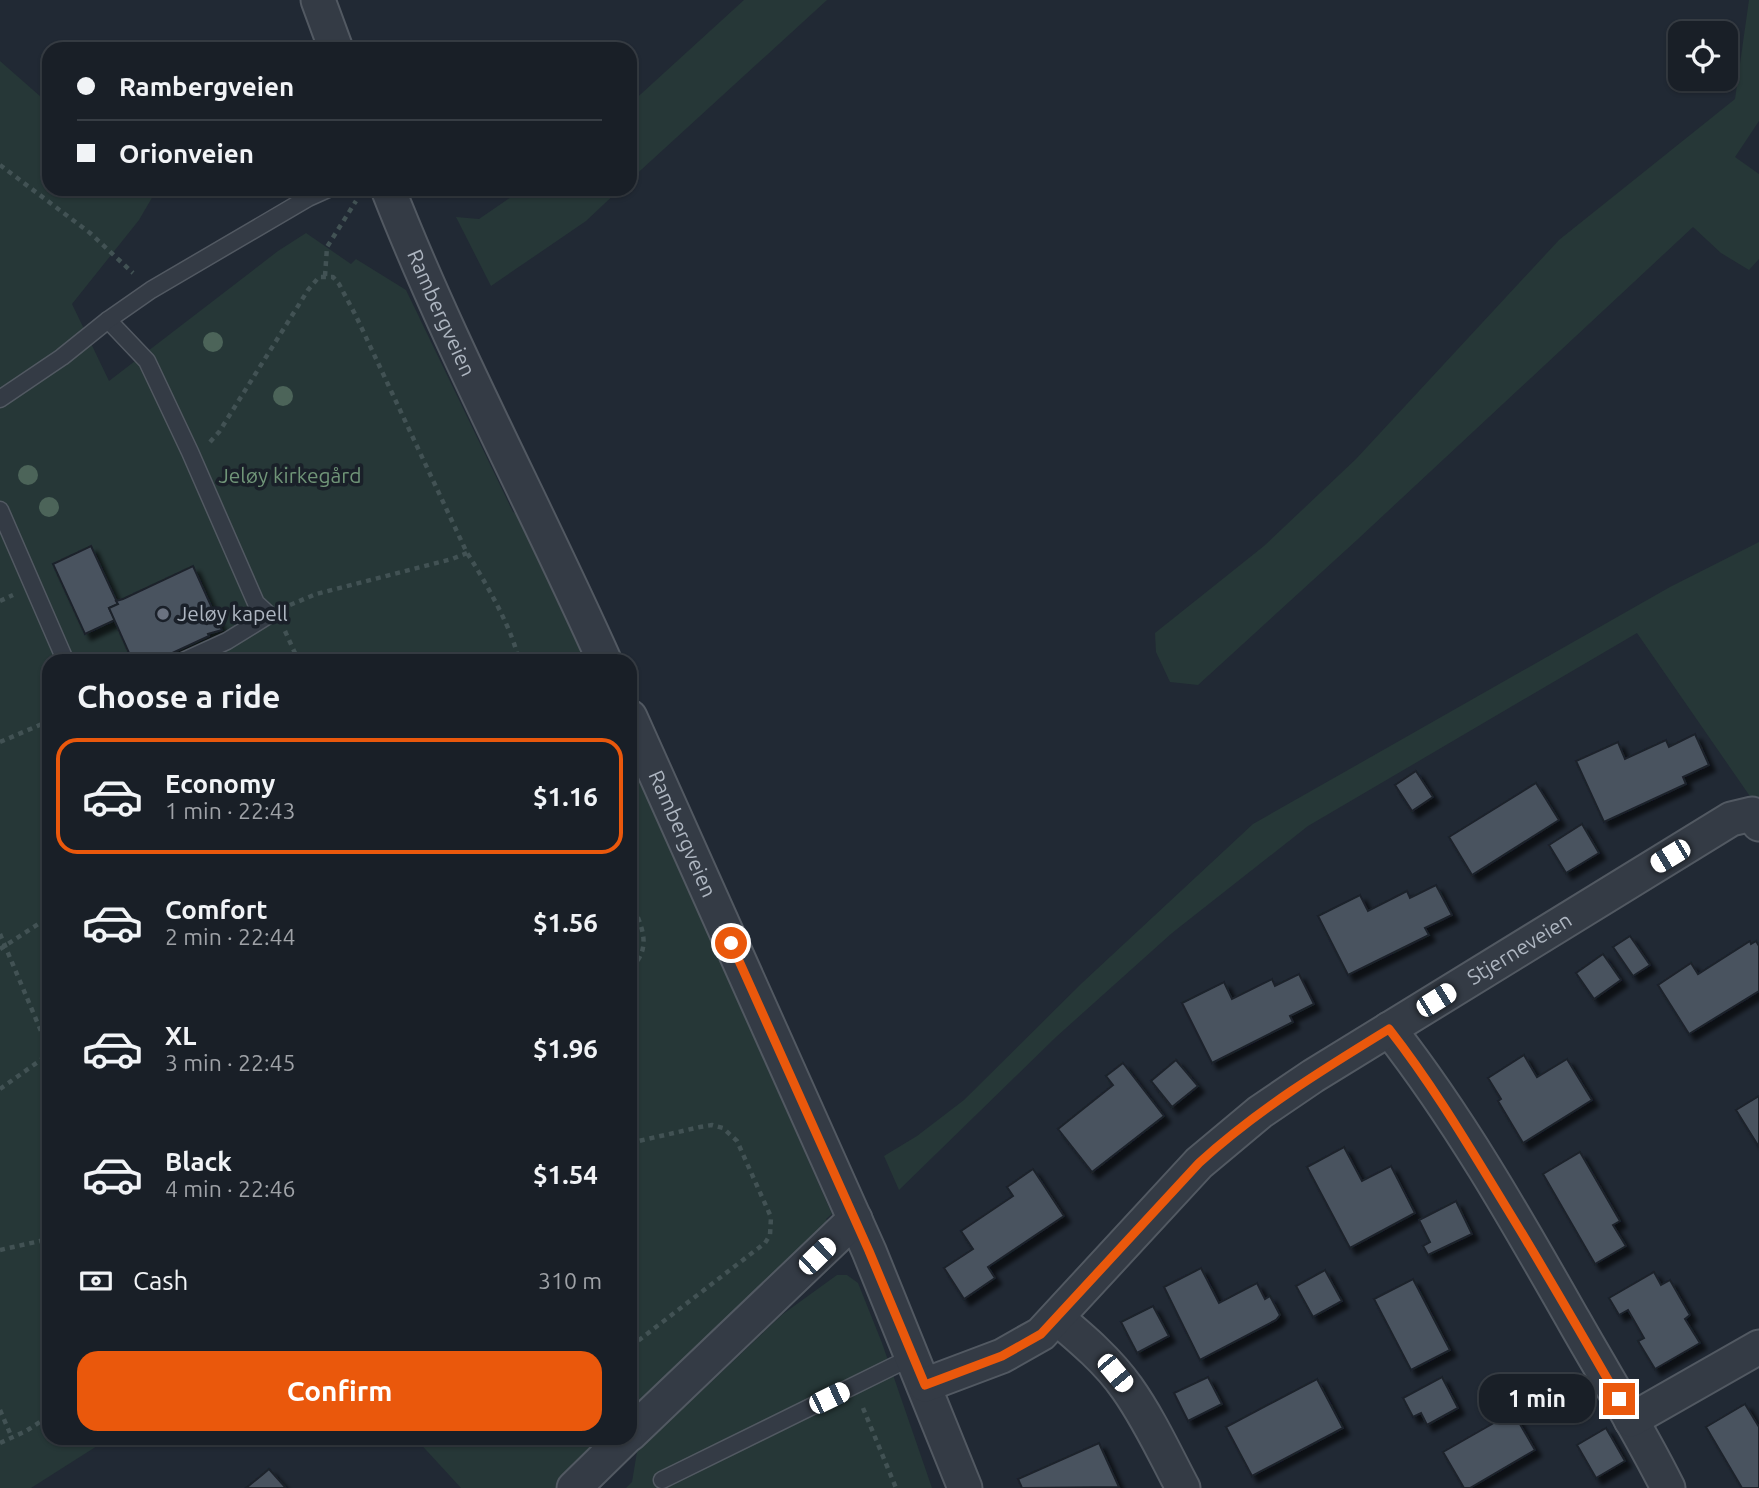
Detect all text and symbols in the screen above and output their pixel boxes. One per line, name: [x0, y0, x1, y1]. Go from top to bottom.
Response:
map controls: [1668, 21, 1738, 91]
button: locate: [1668, 21, 1738, 91]
text: Rambergveien: [119, 72, 294, 101]
text: Orionveien: [119, 139, 254, 168]
street label: Rambergveien: [403, 246, 481, 380]
park label: Jeløy kirkegård: [218, 463, 362, 487]
place label: Jeløy kapell: [177, 601, 288, 625]
marker: Jeløy kapell: [155, 606, 171, 622]
text: Choose a ride: [77, 678, 280, 714]
icon: car: [81, 765, 144, 828]
street label: Rambergveien: [644, 766, 722, 901]
text: Economy: [165, 769, 275, 798]
text: $1.16: [533, 782, 598, 811]
text: 1 min · 22:43: [165, 798, 296, 823]
car: [1647, 836, 1694, 876]
icon: car: [81, 891, 144, 954]
text: Comfort: [165, 895, 268, 924]
street label: Stjerneveien: [1463, 907, 1576, 989]
text: $1.56: [533, 908, 598, 937]
text: 2 min · 22:44: [165, 924, 296, 949]
route start: [715, 927, 747, 959]
car: [1413, 980, 1460, 1020]
icon: car: [81, 1017, 144, 1080]
text: XL: [165, 1021, 196, 1050]
text: $1.96: [533, 1034, 598, 1063]
text: 3 min · 22:45: [165, 1050, 296, 1075]
icon: car: [81, 1143, 144, 1206]
text: Black: [165, 1147, 232, 1176]
text: $1.54: [533, 1160, 598, 1189]
text: 4 min · 22:46: [165, 1176, 296, 1201]
car: [795, 1234, 840, 1278]
icon: cash: [77, 1262, 115, 1300]
text: Cash: [133, 1266, 188, 1295]
text: 310 m: [538, 1268, 602, 1293]
car: [1094, 1350, 1137, 1396]
button: Confirm: [77, 1351, 602, 1431]
callout: 1 min: [1479, 1374, 1594, 1424]
car: [806, 1379, 853, 1417]
route end: [1603, 1383, 1635, 1415]
text: 1 min: [1508, 1386, 1566, 1411]

